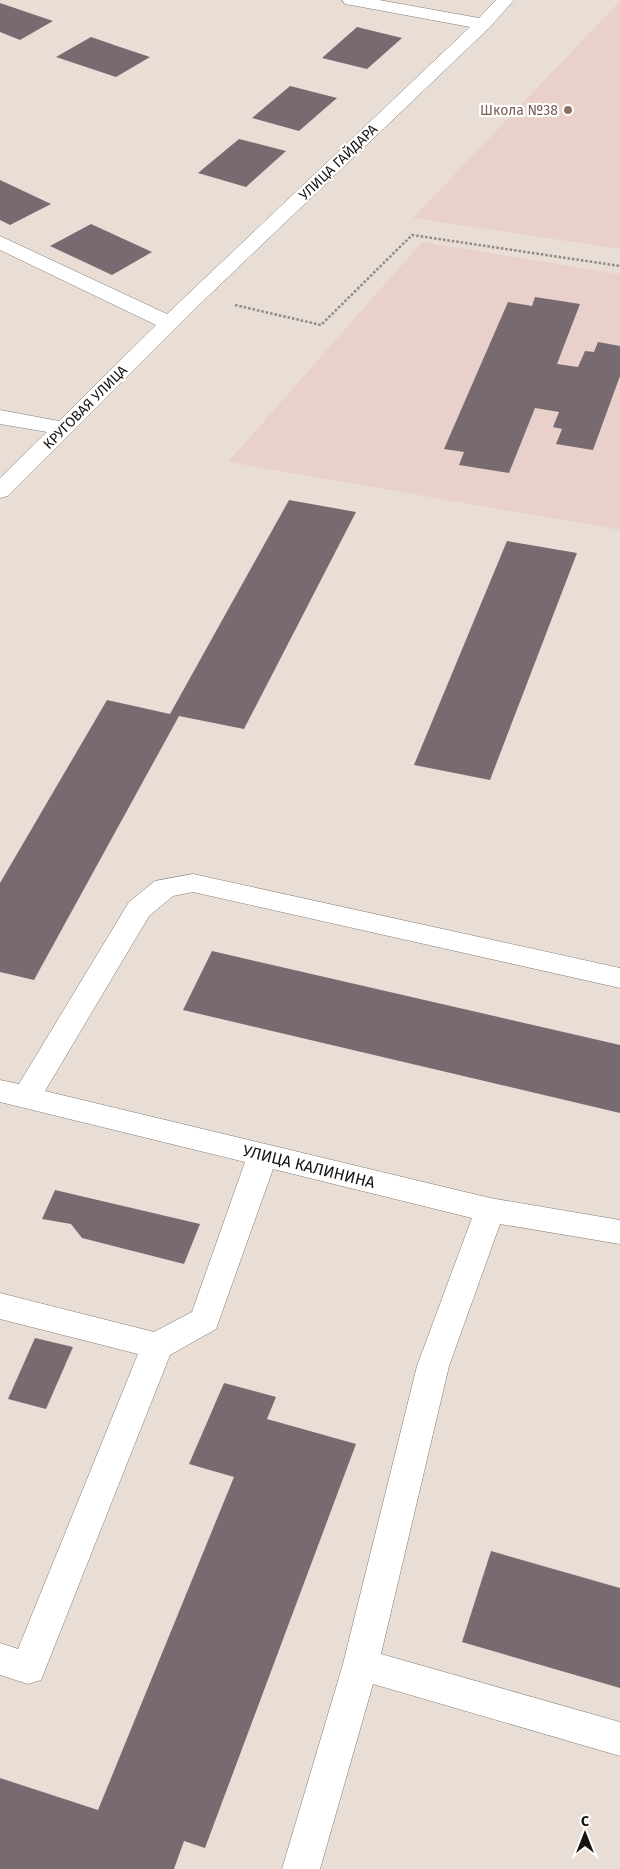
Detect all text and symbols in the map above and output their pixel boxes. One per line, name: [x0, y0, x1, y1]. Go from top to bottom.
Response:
place label: Школа №38: [480, 102, 558, 119]
marker: Школа №38: [562, 104, 574, 116]
street label: УЛИЦА ГАЙДАРА: [296, 121, 381, 204]
street label: КРУГОВАЯ УЛИЦА: [40, 362, 131, 453]
street label: УЛИЦА КАЛИНИНА: [241, 1141, 378, 1192]
north arrow: [560, 1809, 610, 1859]
text: С: [581, 1813, 589, 1830]

